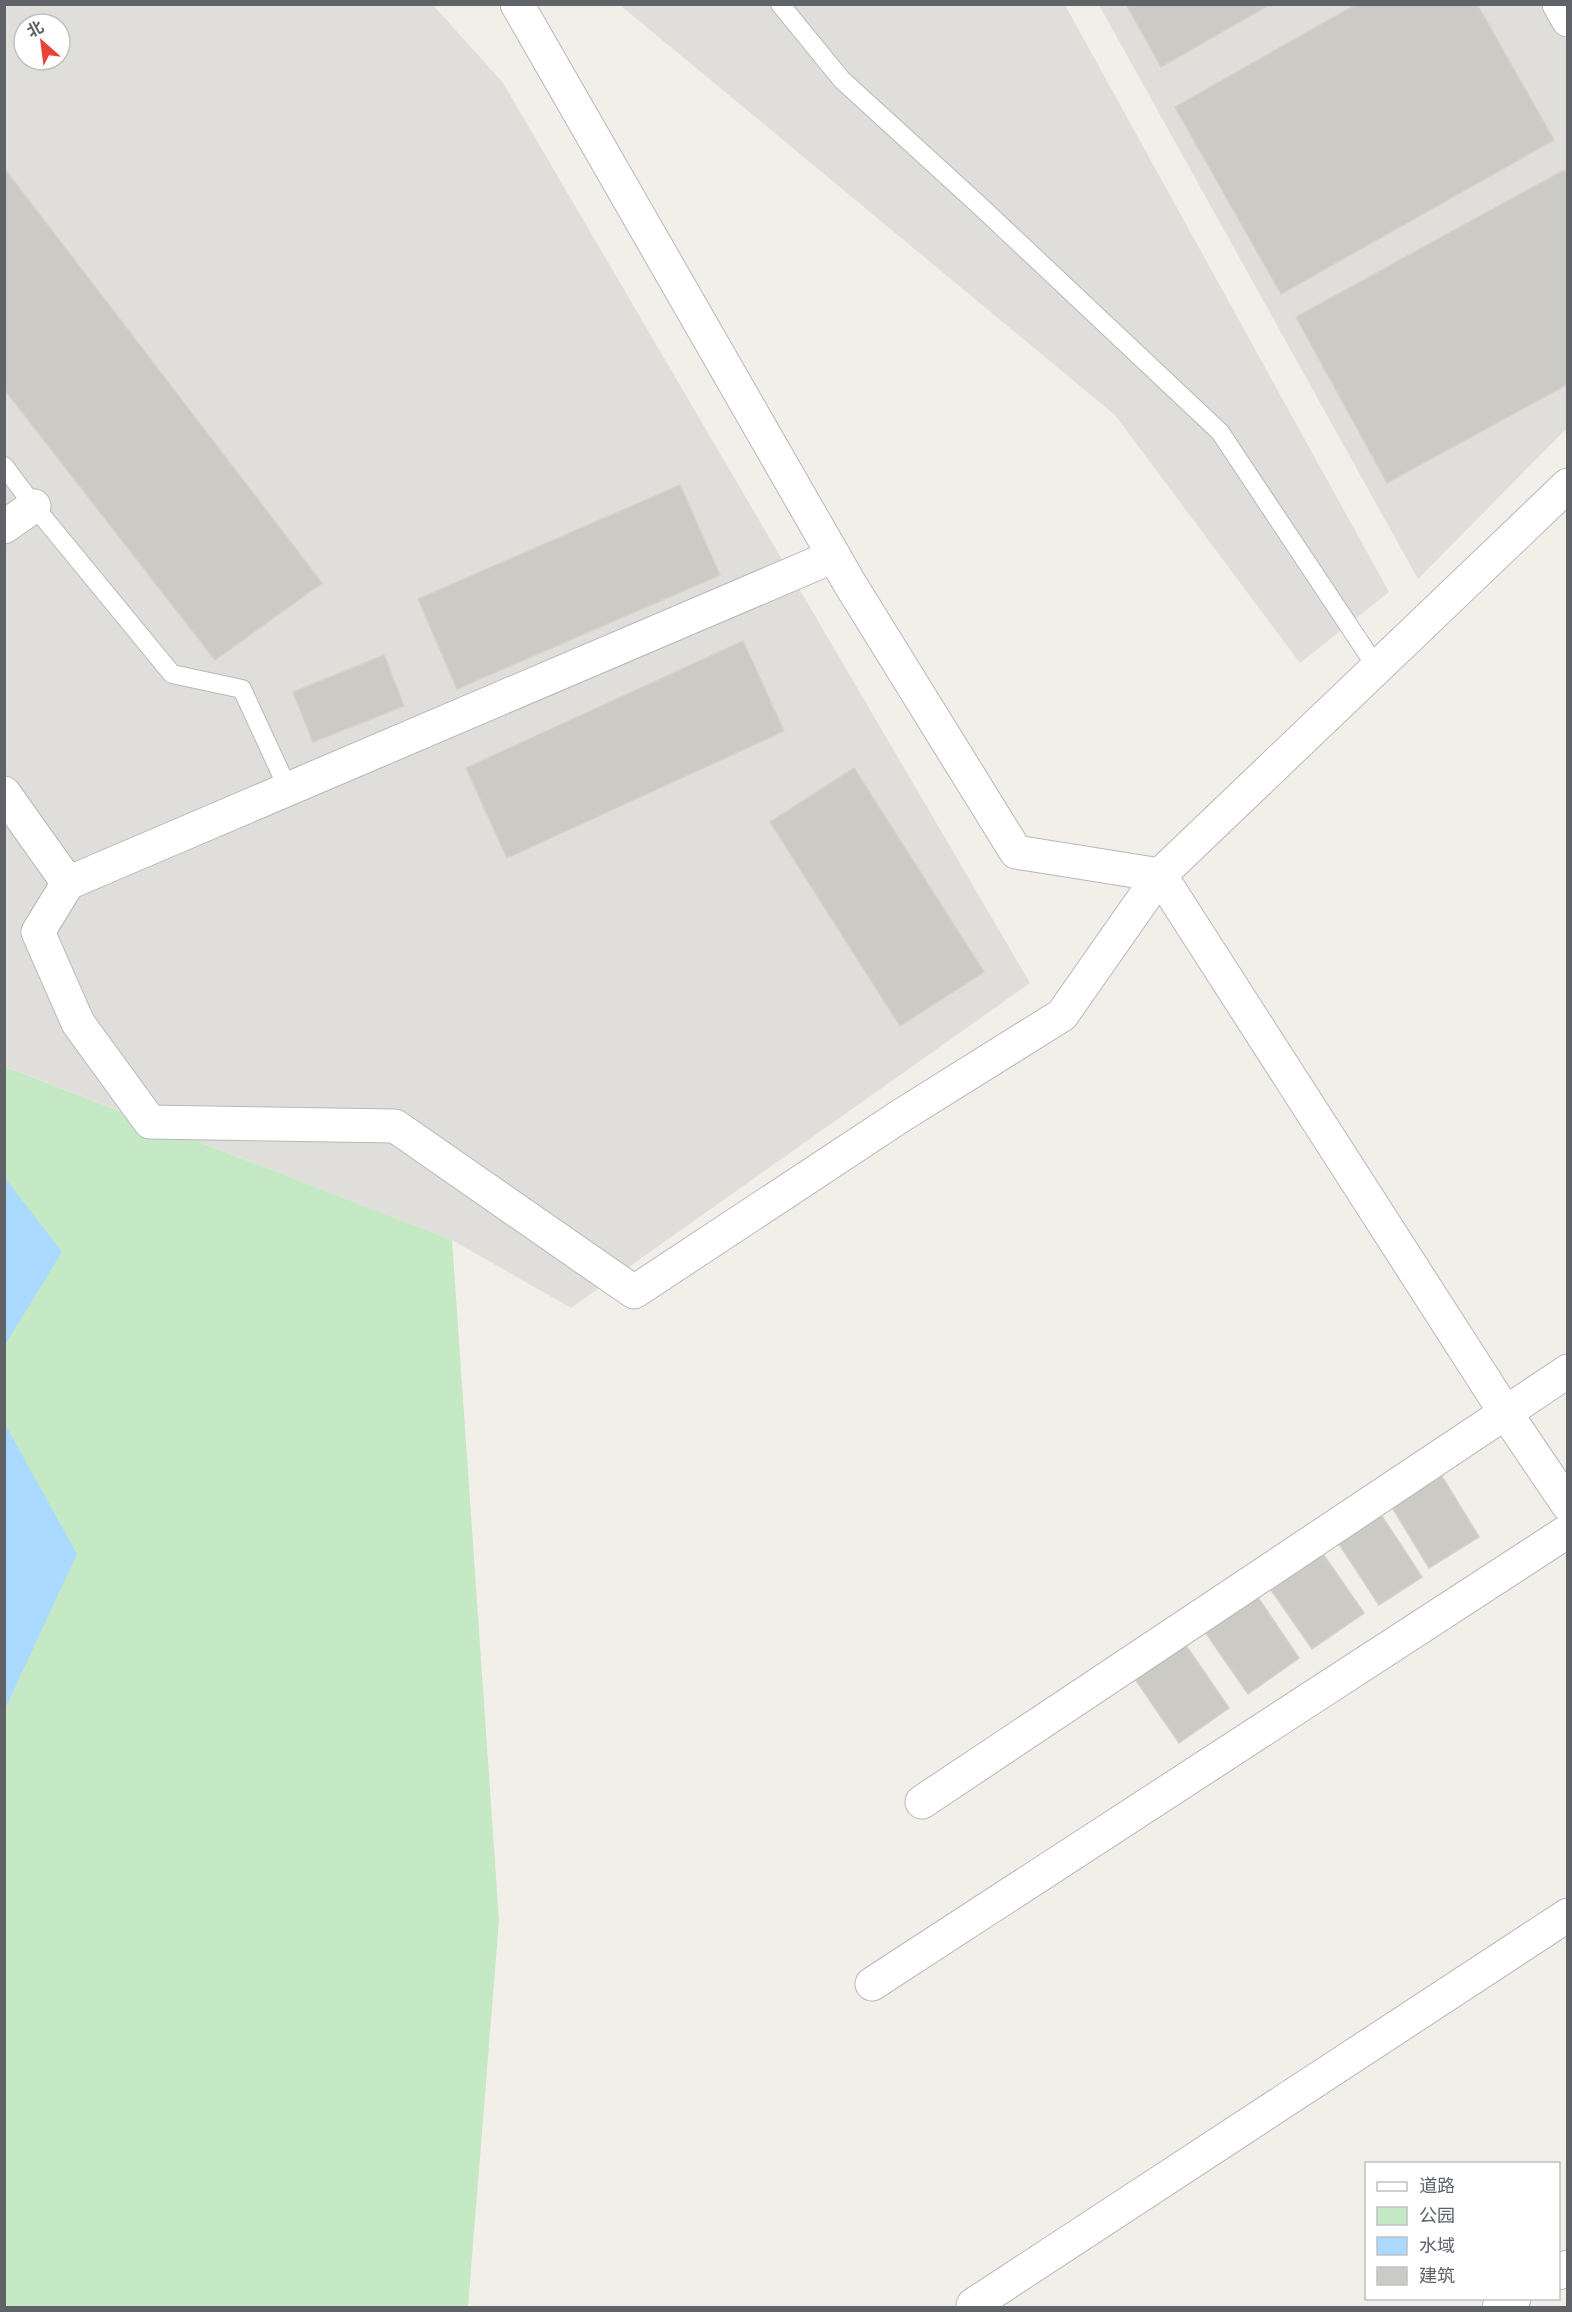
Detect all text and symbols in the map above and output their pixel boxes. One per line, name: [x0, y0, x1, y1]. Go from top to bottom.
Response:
north arrow: [12, 12, 72, 72]
text: 北: [23, 16, 47, 41]
legend: [1365, 2162, 1560, 2300]
text: 道路: [1419, 2174, 1455, 2197]
text: 公园: [1419, 2204, 1455, 2227]
text: 水域: [1419, 2234, 1455, 2257]
text: 建筑: [1419, 2264, 1455, 2287]

